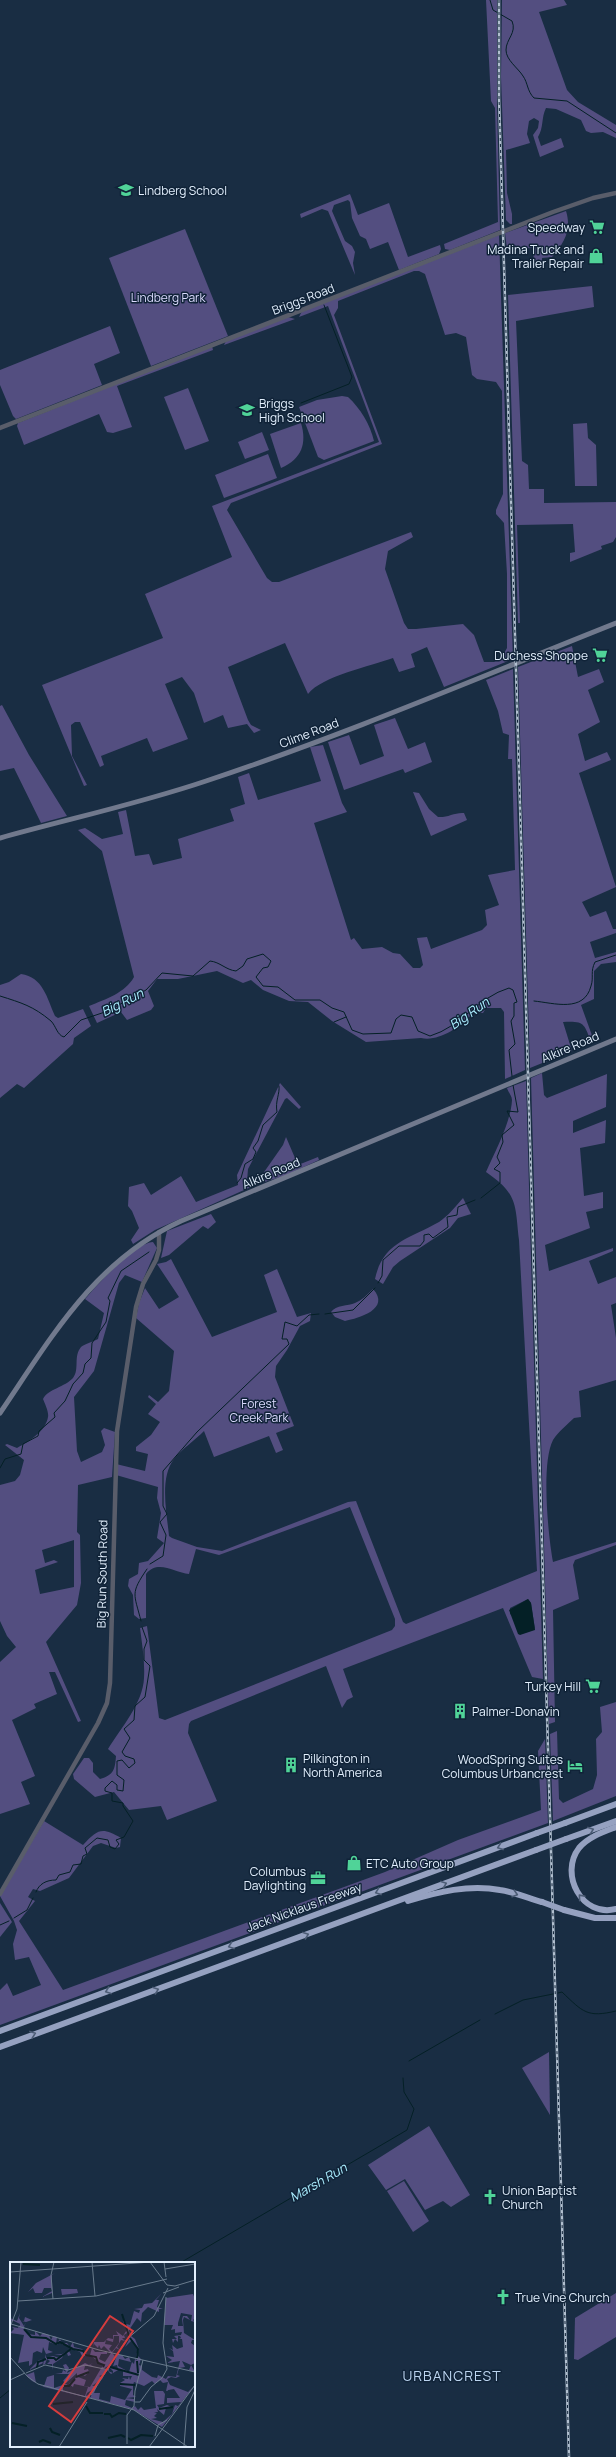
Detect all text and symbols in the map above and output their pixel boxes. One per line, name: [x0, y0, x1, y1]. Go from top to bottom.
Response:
school or university icon: Lindberg School: [117, 181, 135, 199]
place label: Lindberg School: [138, 182, 227, 199]
supermarket icon: Speedway: [588, 218, 606, 236]
place label: Speedway: [528, 219, 586, 236]
place label: Madina Truck and Trailer Repair: [487, 241, 585, 272]
shop icon: Madina Truck and Trailer Repair: [587, 247, 605, 265]
street label: Briggs Road: [269, 279, 337, 319]
park label: Lindberg Park: [131, 289, 206, 306]
place label: Briggs High School: [259, 395, 325, 426]
school or university icon: Briggs High School: [238, 401, 256, 419]
supermarket icon: Duchess Shoppe: [591, 646, 609, 664]
place label: Duchess Shoppe: [494, 647, 588, 664]
street label: Clime Road: [277, 714, 341, 752]
water label: Big Run: [98, 983, 147, 1020]
water label: Big Run: [445, 992, 494, 1033]
street label: Alkire Road: [539, 1027, 601, 1067]
street label: Alkire Road: [240, 1153, 302, 1193]
park label: Forest Creek Park: [229, 1395, 290, 1426]
street label: Big Run South Road: [93, 1520, 111, 1628]
supermarket icon: Turkey Hill: [584, 1677, 602, 1695]
place label: Turkey Hill: [525, 1678, 581, 1695]
building icon: Palmer-Donavin: [451, 1702, 469, 1720]
place label: Palmer-Donavin: [472, 1703, 560, 1720]
place label: Pilkington in North America: [303, 1750, 382, 1781]
place label: WoodSpring Suites Columbus Urbancrest: [442, 1751, 563, 1782]
building icon: Pilkington in North America: [282, 1756, 300, 1774]
hotel icon: WoodSpring Suites Columbus Urbancrest: [566, 1757, 584, 1775]
one-way arrow: [588, 1827, 595, 1835]
one-way arrow: [497, 1842, 504, 1850]
shop icon: ETC Auto Group: [345, 1854, 363, 1872]
place label: ETC Auto Group: [366, 1855, 454, 1872]
place label: Columbus Daylighting: [244, 1863, 306, 1894]
office icon: Columbus Daylighting: [309, 1869, 327, 1887]
street label: Jack Nicklaus Freeway: [244, 1878, 365, 1936]
one-way arrow: [440, 1881, 447, 1889]
one-way arrow: [375, 1887, 382, 1895]
one-way arrow: [512, 1889, 519, 1898]
one-way arrow: [579, 1894, 586, 1901]
one-way arrow: [302, 1931, 309, 1940]
one-way arrow: [227, 1942, 234, 1950]
one-way arrow: [105, 1986, 112, 1994]
one-way arrow: [153, 1986, 160, 1994]
one-way arrow: [30, 2031, 37, 2039]
water label: Marsh Run: [286, 2158, 351, 2206]
place label: Union Baptist Church: [502, 2182, 577, 2213]
church icon: Union Baptist Church: [481, 2188, 499, 2206]
inset map: [10, 2262, 195, 2447]
church icon: True Vine Church: [494, 2288, 512, 2306]
place label: True Vine Church: [515, 2289, 610, 2306]
district label: URBANCREST: [402, 2366, 502, 2385]

